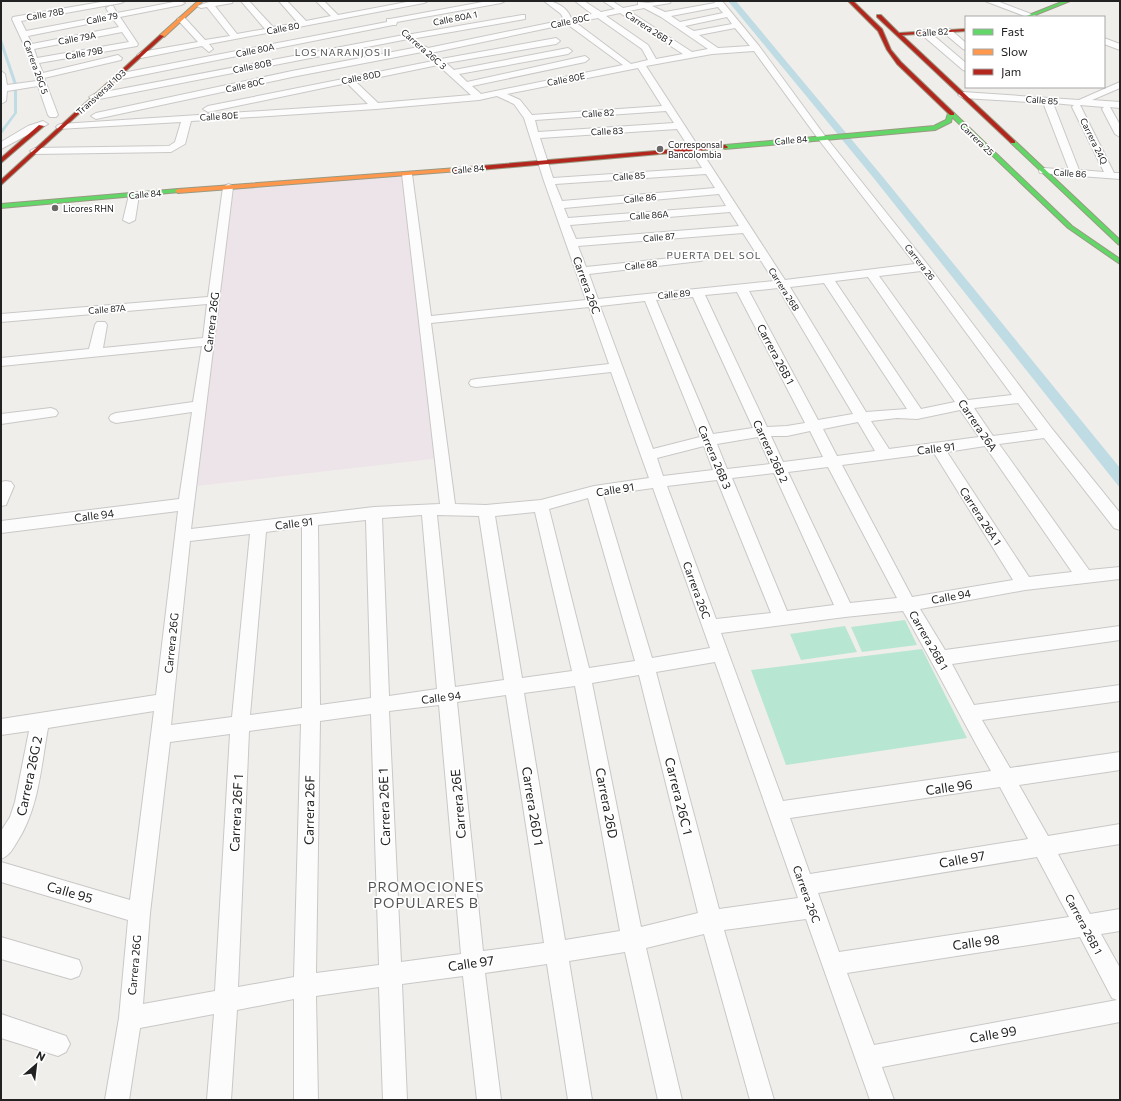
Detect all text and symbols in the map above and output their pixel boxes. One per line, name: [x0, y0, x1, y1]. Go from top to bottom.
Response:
street label: Calle 78B: [25, 5, 65, 23]
street label: Calle 80A 1: [432, 8, 478, 28]
street label: Carrera 26B 1: [623, 9, 675, 47]
street label: Calle 79: [85, 10, 119, 26]
street label: Calle 80C: [550, 12, 590, 30]
legend: [965, 16, 1105, 88]
street label: Calle 80: [266, 19, 300, 37]
text: Fast: [1001, 24, 1024, 38]
street label: Calle 82: [915, 25, 949, 39]
street label: Carrera 26C 3: [399, 26, 449, 72]
street label: Calle 79A: [57, 29, 97, 47]
street label: Carrera 26G 5: [21, 39, 51, 95]
street label: Calle 80A: [235, 41, 275, 59]
street label: Calle 79B: [64, 44, 104, 62]
text: Slow: [1001, 44, 1028, 58]
district label: LOS NARANJOS II: [295, 46, 391, 58]
street label: Calle 80B: [232, 57, 272, 75]
text: Jam: [1001, 64, 1021, 79]
street label: Transversal 103: [74, 67, 128, 117]
street label: Calle 80D: [340, 68, 382, 86]
street label: Calle 80E: [546, 70, 586, 88]
street label: Calle 80C: [225, 75, 265, 95]
street label: Calle 85: [1025, 93, 1059, 107]
street label: Calle 82: [581, 106, 615, 120]
street label: Calle 80E: [199, 109, 239, 123]
street label: Carrera 24Q: [1078, 116, 1110, 166]
street label: Carrera 25: [958, 120, 996, 158]
street label: Calle 83: [590, 125, 624, 137]
street label: Calle 84: [774, 133, 808, 147]
place label: Corresponsal Bancolombia: [668, 139, 722, 160]
marker: Corresponsal Bancolombia: [655, 144, 665, 154]
street label: Calle 84: [451, 162, 485, 176]
street label: Calle 86: [1053, 166, 1087, 180]
street label: Calle 85: [612, 169, 646, 183]
street label: Calle 84: [128, 187, 162, 201]
street label: Calle 86: [623, 191, 657, 205]
marker: Licores RHN: [50, 203, 60, 213]
place label: Licores RHN: [63, 203, 114, 214]
street label: Calle 86A: [629, 208, 669, 222]
street label: Calle 87: [643, 230, 676, 244]
street label: Carrera 26: [902, 242, 938, 282]
district label: PUERTA DEL SOL: [666, 249, 762, 261]
street label: Carrera 26C: [571, 255, 603, 315]
street label: Calle 88: [624, 258, 658, 272]
street label: Carrera 26B: [766, 265, 802, 313]
street label: Calle 89: [657, 287, 691, 301]
street label: Carrera 26G: [201, 291, 221, 353]
street label: Calle 87A: [88, 302, 126, 316]
street label: Carrera 26B 1: [755, 322, 797, 386]
street label: Carrera 26A: [956, 397, 1000, 454]
street label: Carrera 26B 2: [751, 417, 791, 485]
street label: Carrera 26B 3: [696, 423, 734, 491]
street label: Calle 91: [916, 439, 956, 457]
street label: Calle 91: [595, 480, 635, 498]
street label: Carrera 26A 1: [957, 484, 1005, 548]
street label: Calle 94: [73, 506, 115, 524]
street label: Calle 91: [274, 514, 314, 532]
street label: Carrera 26C: [681, 560, 713, 620]
street label: Calle 94: [930, 586, 972, 606]
street label: Carrera 26B 1: [907, 608, 951, 672]
street label: Carrera 26G: [161, 612, 181, 674]
street label: Calle 94: [420, 688, 462, 706]
street label: Carrera 26G 2: [13, 735, 45, 817]
street label: Carrera 26C 1: [662, 756, 696, 836]
street label: Carrera 26D 1: [519, 765, 547, 847]
street label: Carrera 26D: [592, 766, 622, 840]
street label: Carrera 26E 1: [375, 768, 393, 846]
street label: Carrera 26E: [447, 769, 469, 839]
street label: Carrera 26F 1: [226, 774, 246, 852]
street label: Carrera 26F: [300, 775, 318, 845]
street label: Calle 96: [924, 776, 974, 798]
street label: Calle 97: [938, 847, 986, 871]
street label: Carrera 26C: [791, 864, 823, 924]
street label: Calle 95: [45, 878, 95, 906]
district label: PROMOCIONES POPULARES B: [368, 878, 484, 911]
street label: Carrera 26B 1: [1063, 892, 1105, 956]
street label: Calle 98: [951, 931, 1001, 953]
street label: Carrera 26G: [125, 934, 143, 996]
street label: Calle 97: [447, 952, 495, 974]
street label: Calle 99: [968, 1022, 1018, 1046]
north arrow: [16, 1045, 56, 1085]
text: N: [34, 1048, 48, 1063]

